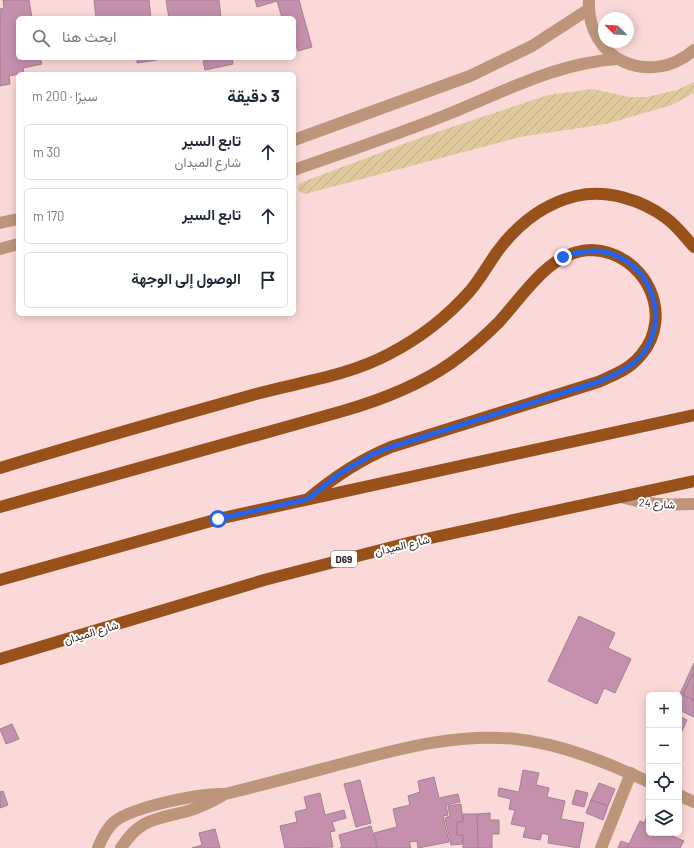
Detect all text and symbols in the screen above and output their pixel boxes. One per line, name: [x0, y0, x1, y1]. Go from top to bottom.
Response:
north arrow: [598, 12, 634, 48]
search box: [16, 16, 296, 60]
icon: search: [30, 27, 52, 49]
text: ابحث هنا: [62, 27, 116, 45]
text: 3 دقيقة: [227, 85, 280, 105]
text: سيرًا · 200 m: [32, 88, 98, 104]
text: تابع السير: [182, 131, 241, 149]
icon: ahead: [257, 141, 279, 163]
text: 30 m: [33, 144, 60, 160]
text: شارع الميدان: [175, 154, 241, 170]
text: تابع السير: [182, 205, 241, 223]
icon: ahead: [257, 205, 279, 227]
text: 170 m: [33, 208, 64, 224]
route end: [554, 248, 572, 266]
text: الوصول إلى الوجهة: [131, 269, 241, 287]
icon: arrive: [257, 269, 279, 291]
street label: شارع 24: [638, 495, 676, 513]
route start: [209, 510, 227, 528]
street label: شارع الميدان: [373, 532, 432, 560]
road number: D69: [331, 551, 357, 567]
street label: شارع الميدان: [62, 617, 121, 648]
map controls: [646, 692, 682, 836]
button: +: [646, 692, 682, 728]
button: −: [646, 728, 682, 764]
button: locate: [646, 764, 682, 800]
button: layers: [646, 800, 682, 836]

